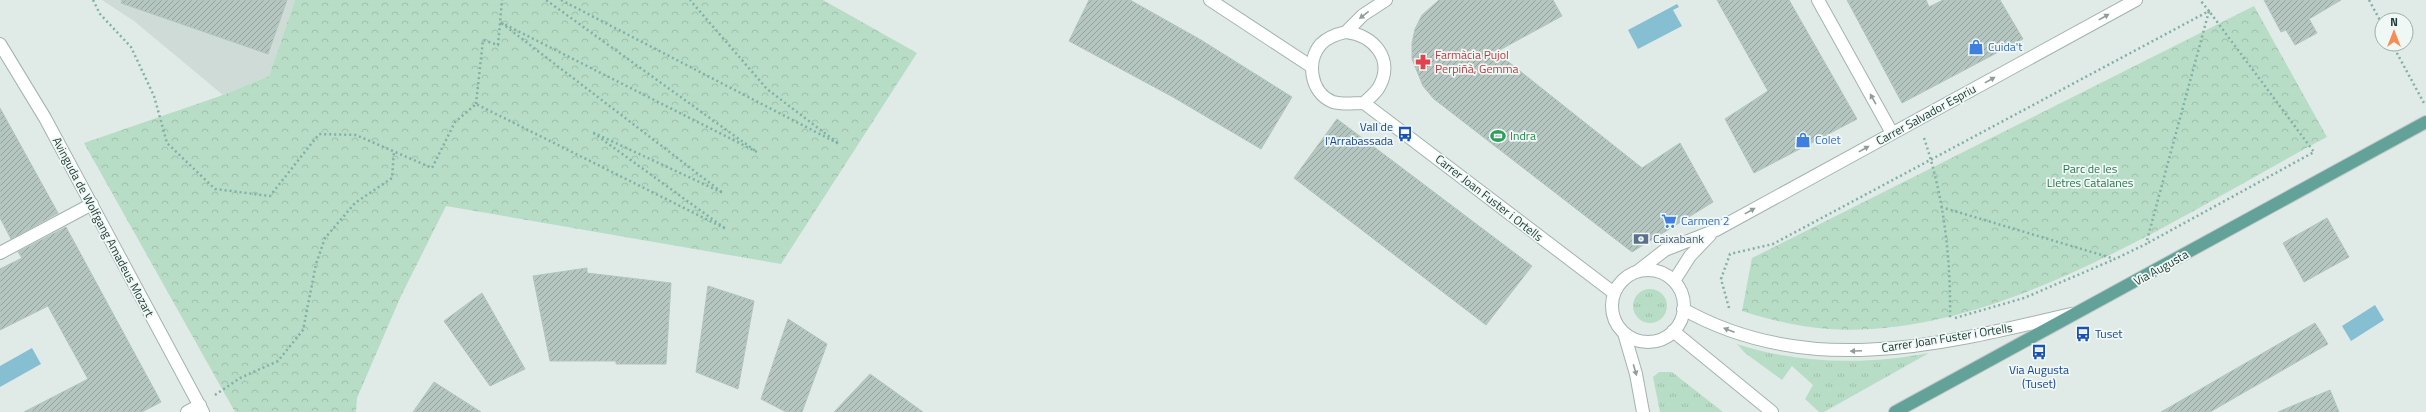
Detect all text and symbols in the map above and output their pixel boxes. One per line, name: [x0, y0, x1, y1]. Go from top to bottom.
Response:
one-way arrow: [1359, 10, 1370, 19]
north arrow: [2374, 12, 2414, 52]
one-way arrow: [2098, 14, 2110, 21]
text: N: [2390, 14, 2398, 30]
place label: Cuida't: [1988, 37, 2023, 56]
shop icon: Cuida't: [1967, 38, 1985, 56]
place label: Farmàcia Pujol Perpiñà, Gemma: [1435, 45, 1519, 78]
pharmacy icon: Farmàcia Pujol Perpiñà, Gemma: [1414, 53, 1432, 71]
one-way arrow: [1984, 76, 1996, 83]
street label: Carrer Salvador Espriu: [1872, 79, 1979, 150]
one-way arrow: [1869, 93, 1876, 105]
place label: Vall de l'Arrabassada: [1325, 117, 1393, 150]
bus stop icon: Vall de l'Arrabassada: [1396, 125, 1414, 143]
place label: Indra: [1510, 126, 1536, 145]
sports icon: Indra: [1489, 127, 1507, 145]
place label: Colet: [1815, 130, 1842, 149]
shop icon: Colet: [1794, 131, 1812, 149]
street label: Avinguda de Wolfgang Amadeus Mozart: [48, 133, 160, 321]
one-way arrow: [1858, 145, 1870, 152]
street label: Carrer Joan Fuster i Ortells: [1431, 149, 1548, 246]
park label: Parc de les Lletres Catalanes: [2047, 159, 2134, 192]
one-way arrow: [1744, 208, 1756, 215]
place label: Carmen 2: [1681, 211, 1730, 230]
supermarket icon: Carmen 2: [1660, 212, 1678, 230]
place label: Caixabank: [1653, 229, 1704, 248]
bank icon: Caixabank: [1632, 230, 1650, 248]
street label: Via Augusta: [2130, 245, 2192, 290]
street label: Carrer Joan Fuster i Ortells: [1880, 318, 2014, 357]
place label: Tuset: [2095, 324, 2123, 343]
bus stop icon: Tuset: [2074, 325, 2092, 343]
one-way arrow: [1722, 327, 1734, 333]
bus stop icon: Via Augusta (Tuset): [2030, 343, 2048, 361]
one-way arrow: [1850, 348, 1862, 355]
place label: Via Augusta (Tuset): [2009, 360, 2069, 393]
one-way arrow: [1632, 364, 1638, 376]

